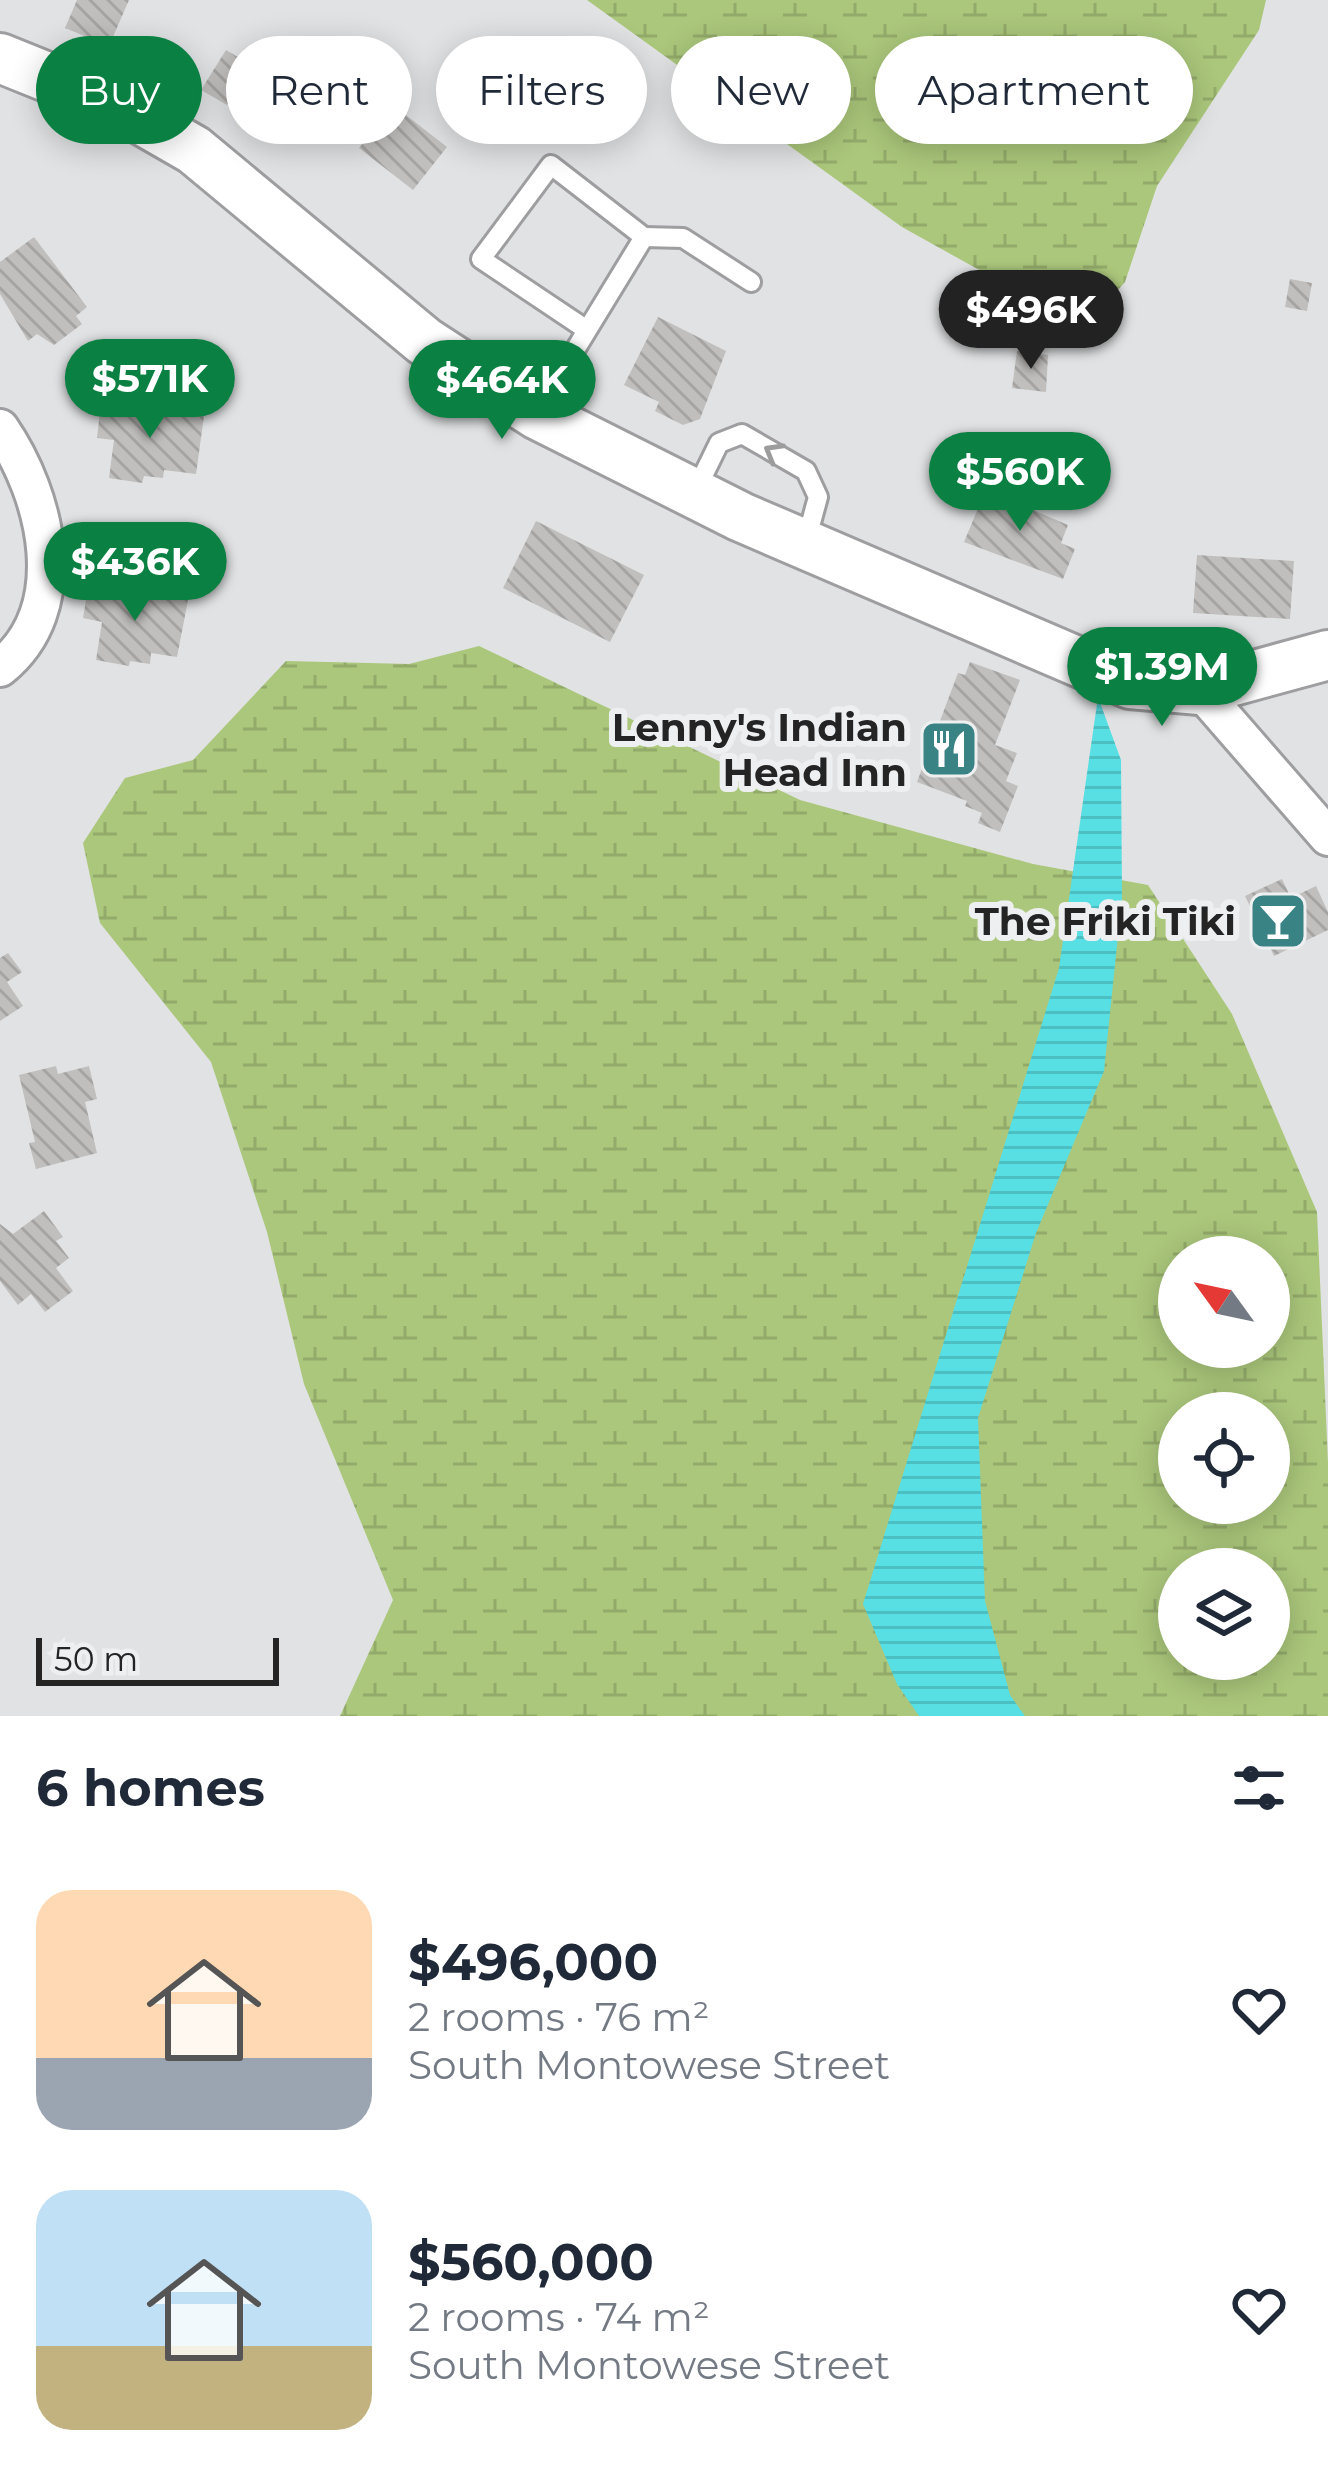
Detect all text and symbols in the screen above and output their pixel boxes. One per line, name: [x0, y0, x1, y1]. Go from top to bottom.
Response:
chip: Buy: [36, 36, 202, 144]
chip: Rent: [226, 36, 412, 144]
chip: Filters: [436, 36, 647, 144]
chip: New: [671, 36, 851, 144]
chip: Apartment: [875, 36, 1193, 144]
pin: $496K: [947, 270, 1115, 372]
text: $496K: [966, 285, 1096, 333]
pin: $571K: [66, 339, 234, 441]
pin: $464K: [418, 340, 586, 442]
text: $571K: [92, 354, 208, 402]
text: $464K: [436, 355, 568, 403]
pin: $560K: [936, 432, 1104, 534]
one-way arrow: [765, 444, 786, 467]
text: $560K: [956, 447, 1084, 495]
pin: $436K: [51, 522, 219, 624]
text: $436K: [71, 537, 199, 585]
pin: $1.39M: [1064, 627, 1260, 729]
text: $1.39M: [1094, 642, 1230, 690]
place label: Lenny's Indian Head Inn: [612, 703, 907, 796]
restaurant icon: Lenny's Indian Head Inn: [918, 718, 980, 780]
bar icon: The Friki Tiki: [1247, 890, 1309, 952]
place label: The Friki Tiki: [975, 897, 1236, 945]
north arrow: [1158, 1236, 1290, 1368]
map controls: [1158, 1236, 1290, 1680]
button: locate: [1158, 1392, 1290, 1524]
button: layers: [1158, 1548, 1290, 1680]
scale bar: [36, 1632, 279, 1685]
text: 50 m: [54, 1639, 138, 1679]
icon: filters: [1226, 1755, 1292, 1821]
text: 6 homes: [36, 1757, 265, 1819]
text: $496,000: [408, 1931, 658, 1993]
icon: home: [132, 1938, 276, 2082]
icon: heart: [1226, 1977, 1292, 2043]
text: 2 rooms · 76 m²: [408, 1993, 709, 2041]
text: South Montowese Street: [408, 2041, 890, 2089]
text: $560,000: [408, 2231, 654, 2293]
icon: home: [132, 2238, 276, 2382]
icon: heart: [1226, 2277, 1292, 2343]
text: 2 rooms · 74 m²: [408, 2293, 710, 2341]
text: South Montowese Street: [408, 2341, 890, 2389]

